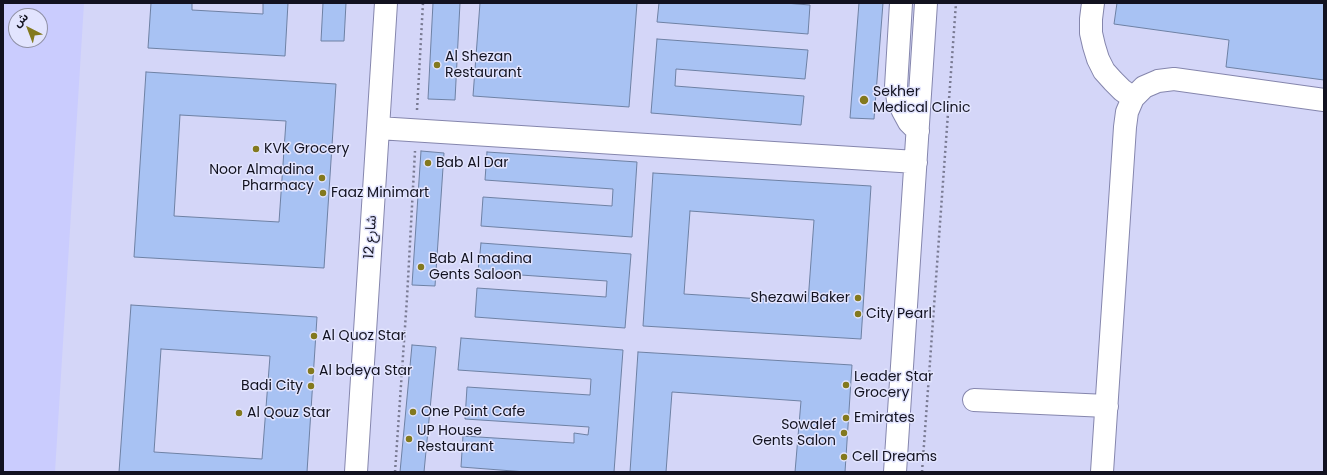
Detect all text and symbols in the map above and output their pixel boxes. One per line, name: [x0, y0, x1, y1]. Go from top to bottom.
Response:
north arrow: [8, 8, 48, 48]
text: ش: [10, 9, 32, 31]
place label: Al Shezan Restaurant: [445, 49, 522, 82]
marker: Al Shezan Restaurant: [432, 60, 442, 70]
place label: Sekher Medical Clinic: [873, 84, 970, 116]
marker: Sekher Medical Clinic: [858, 94, 870, 106]
place label: KVK Grocery: [264, 141, 349, 157]
marker: KVK Grocery: [251, 144, 261, 154]
place label: Bab Al Dar: [436, 155, 508, 171]
marker: Bab Al Dar: [423, 158, 433, 168]
place label: Noor Almadina Pharmacy: [209, 162, 314, 194]
marker: Noor Almadina Pharmacy: [317, 173, 327, 183]
place label: Faaz Minimart: [331, 185, 429, 201]
marker: Faaz Minimart: [318, 188, 328, 198]
street label: شارع 12: [361, 215, 381, 259]
place label: Bab Al madina Gents Saloon: [429, 251, 532, 284]
marker: Bab Al madina Gents Saloon: [416, 262, 426, 272]
place label: Shezawi Baker: [750, 290, 850, 306]
marker: Shezawi Baker: [853, 293, 863, 303]
place label: City Pearl: [866, 306, 932, 322]
marker: City Pearl: [853, 309, 863, 319]
place label: Al Quoz Star: [322, 328, 406, 344]
marker: Al Quoz Star: [309, 331, 319, 341]
place label: Al bdeya Star: [319, 363, 412, 379]
marker: Al bdeya Star: [306, 366, 316, 376]
place label: Leader Star Grocery: [854, 369, 933, 402]
place label: Badi City: [241, 378, 303, 394]
marker: Leader Star Grocery: [841, 380, 851, 390]
marker: Badi City: [306, 381, 316, 391]
place label: One Point Cafe: [421, 404, 525, 420]
place label: Al Qouz Star: [247, 405, 331, 421]
marker: One Point Cafe: [408, 407, 418, 417]
marker: Al Qouz Star: [234, 408, 244, 418]
place label: Emirates: [854, 410, 915, 426]
marker: Emirates: [841, 413, 851, 423]
place label: Sowalef Gents Salon: [752, 417, 836, 450]
place label: UP House Restaurant: [417, 423, 494, 456]
marker: Sowalef Gents Salon: [839, 428, 849, 438]
marker: UP House Restaurant: [404, 434, 414, 444]
place label: Cell Dreams: [852, 449, 937, 465]
marker: Cell Dreams: [839, 452, 849, 462]

